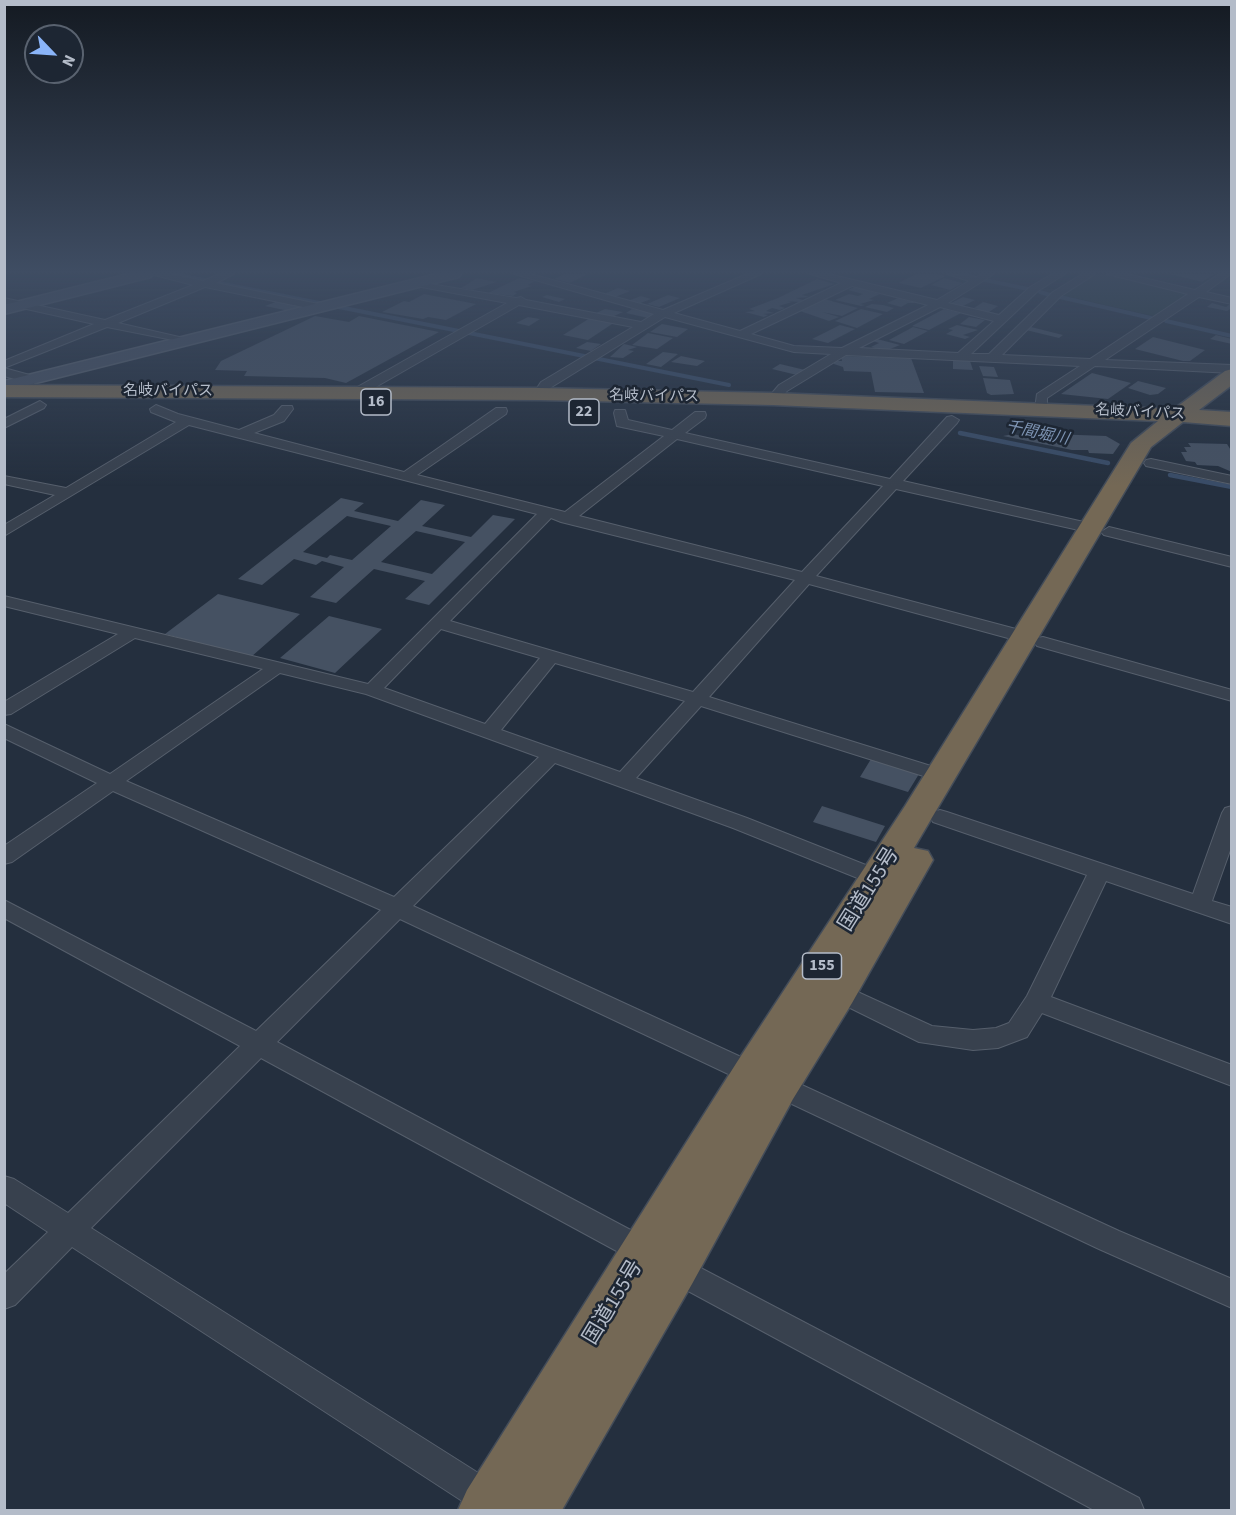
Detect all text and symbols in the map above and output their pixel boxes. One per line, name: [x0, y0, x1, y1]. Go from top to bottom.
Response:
north arrow: [24, 24, 84, 84]
text: N: [56, 51, 81, 70]
street label: 名岐バイパス: [123, 383, 213, 401]
street label: 名岐バイパス: [609, 387, 699, 407]
road number: 16: [361, 389, 391, 415]
road number: 22: [569, 399, 599, 425]
street label: 名岐バイパス: [1095, 402, 1185, 424]
water label: 千間堀川: [1004, 418, 1070, 450]
street label: 国道155号: [834, 843, 906, 937]
road number: 155: [802, 953, 842, 979]
street label: 国道155号: [579, 1256, 649, 1350]

